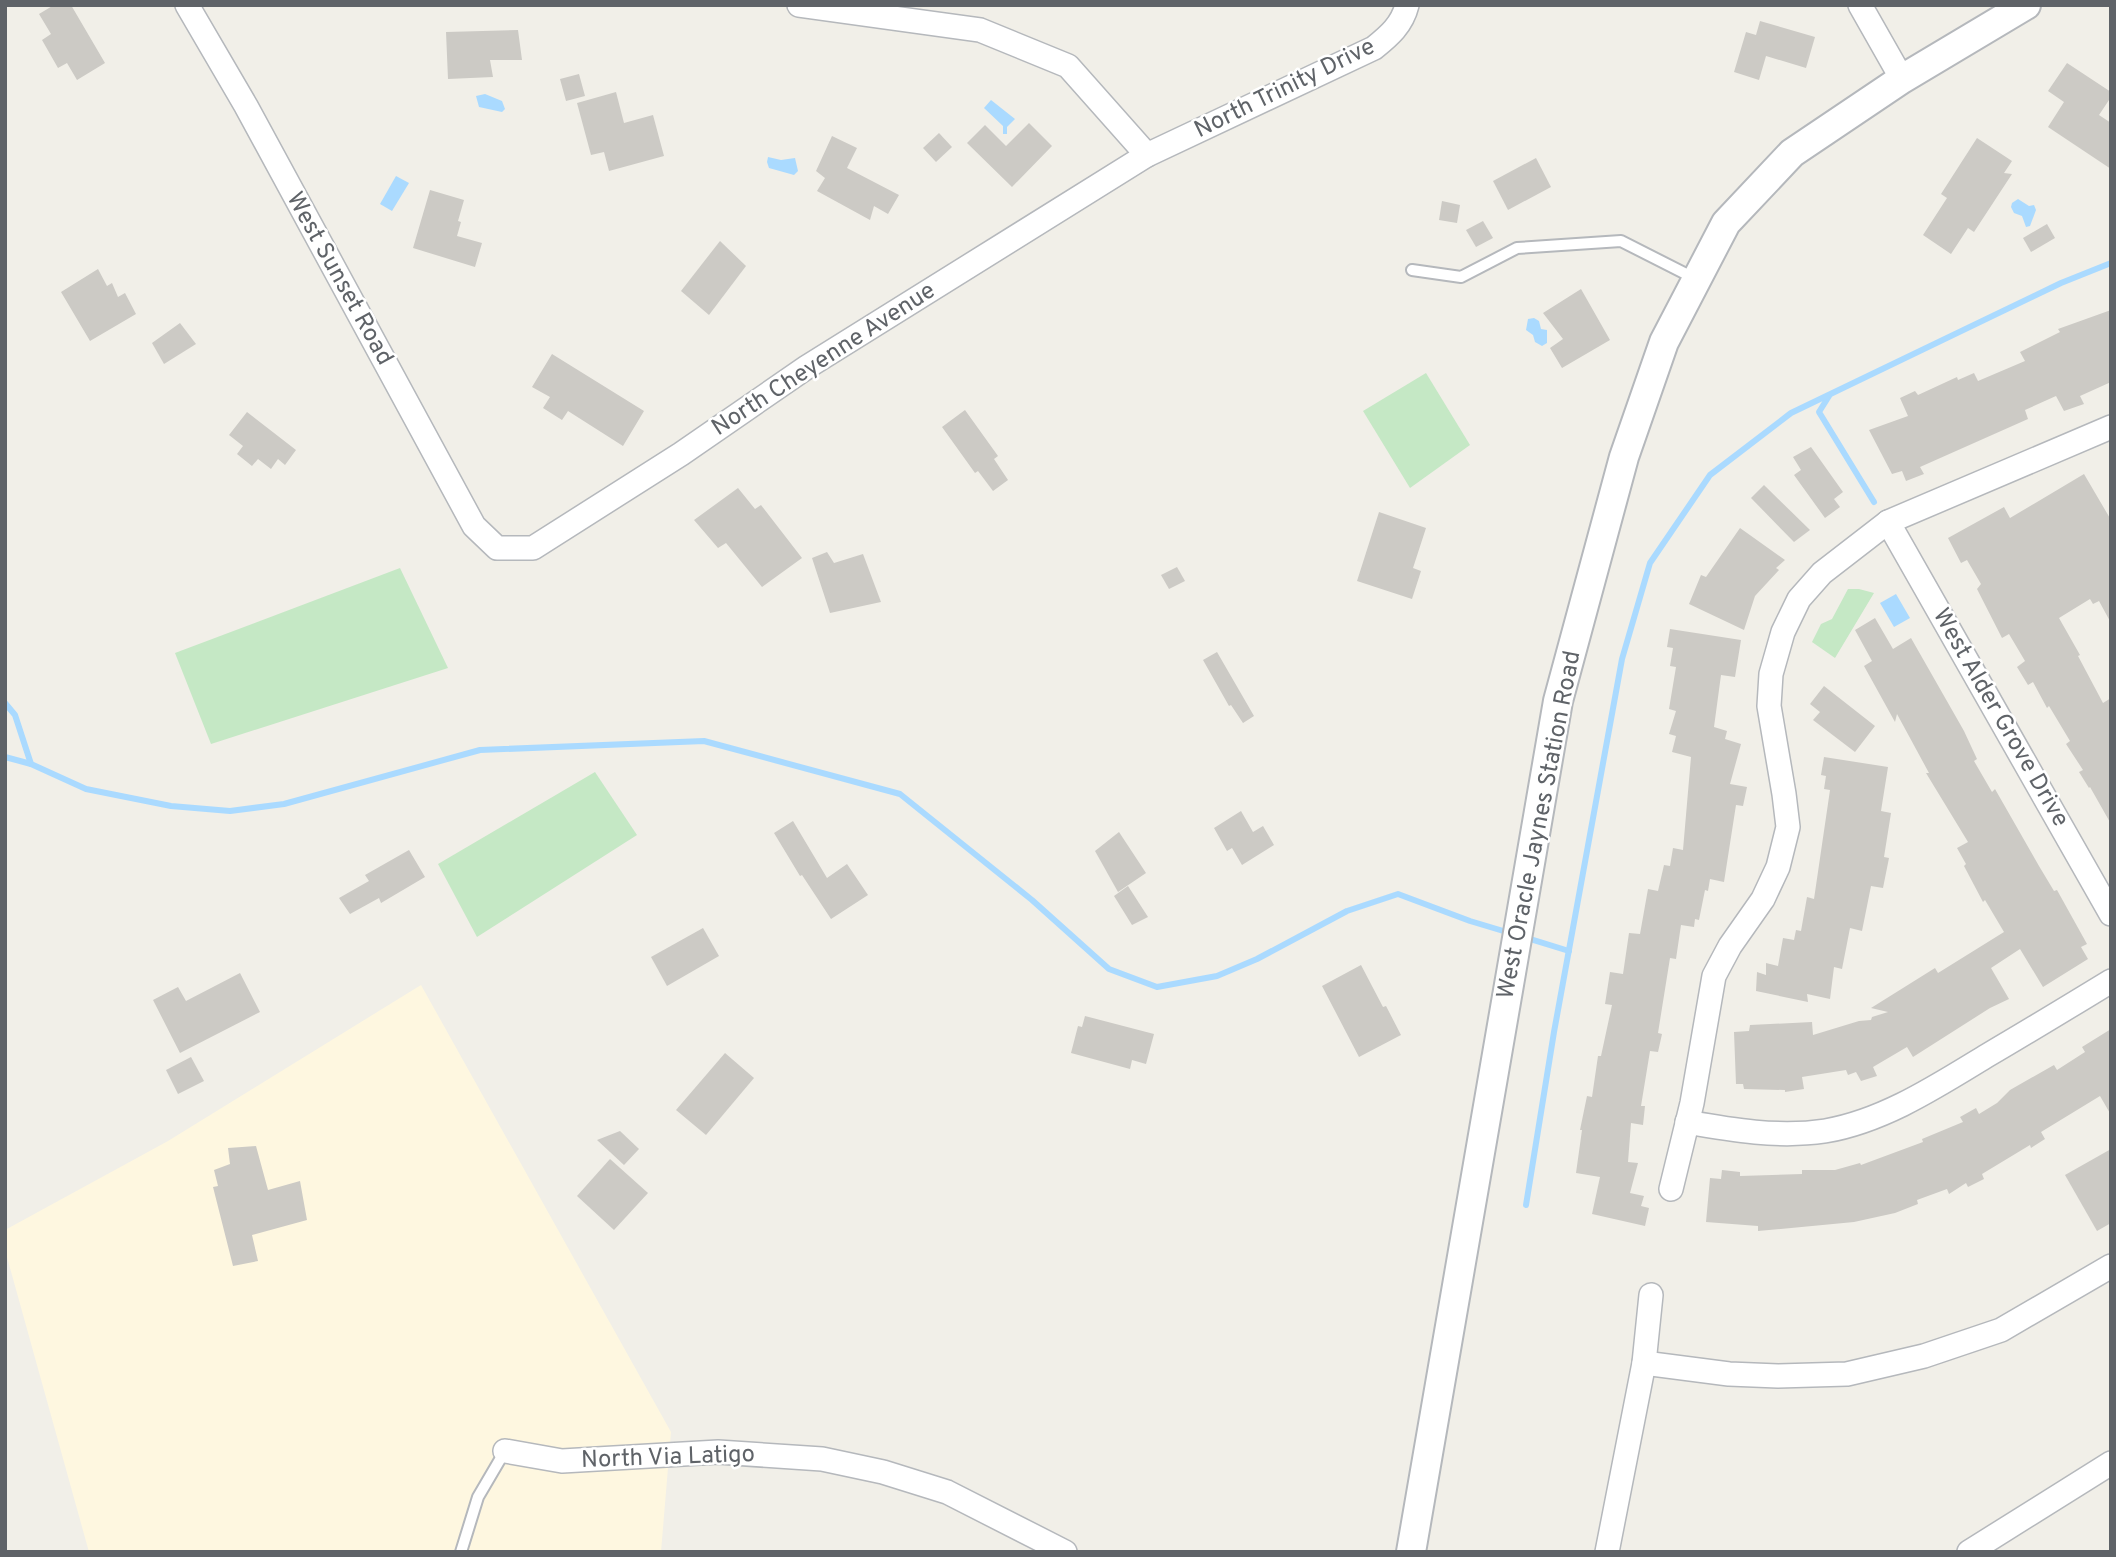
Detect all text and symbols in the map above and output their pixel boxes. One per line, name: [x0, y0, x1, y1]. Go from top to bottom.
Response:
street label: North Trinity Drive: [1190, 32, 1380, 146]
street label: West Sunset Road: [279, 187, 399, 371]
street label: North Cheyenne Avenue: [706, 276, 942, 444]
street label: West Alder Grove Drive: [1925, 603, 2075, 833]
street label: West Oracle Jaynes Station Road: [1491, 648, 1589, 1002]
street label: North Via Latigo: [581, 1440, 755, 1476]

